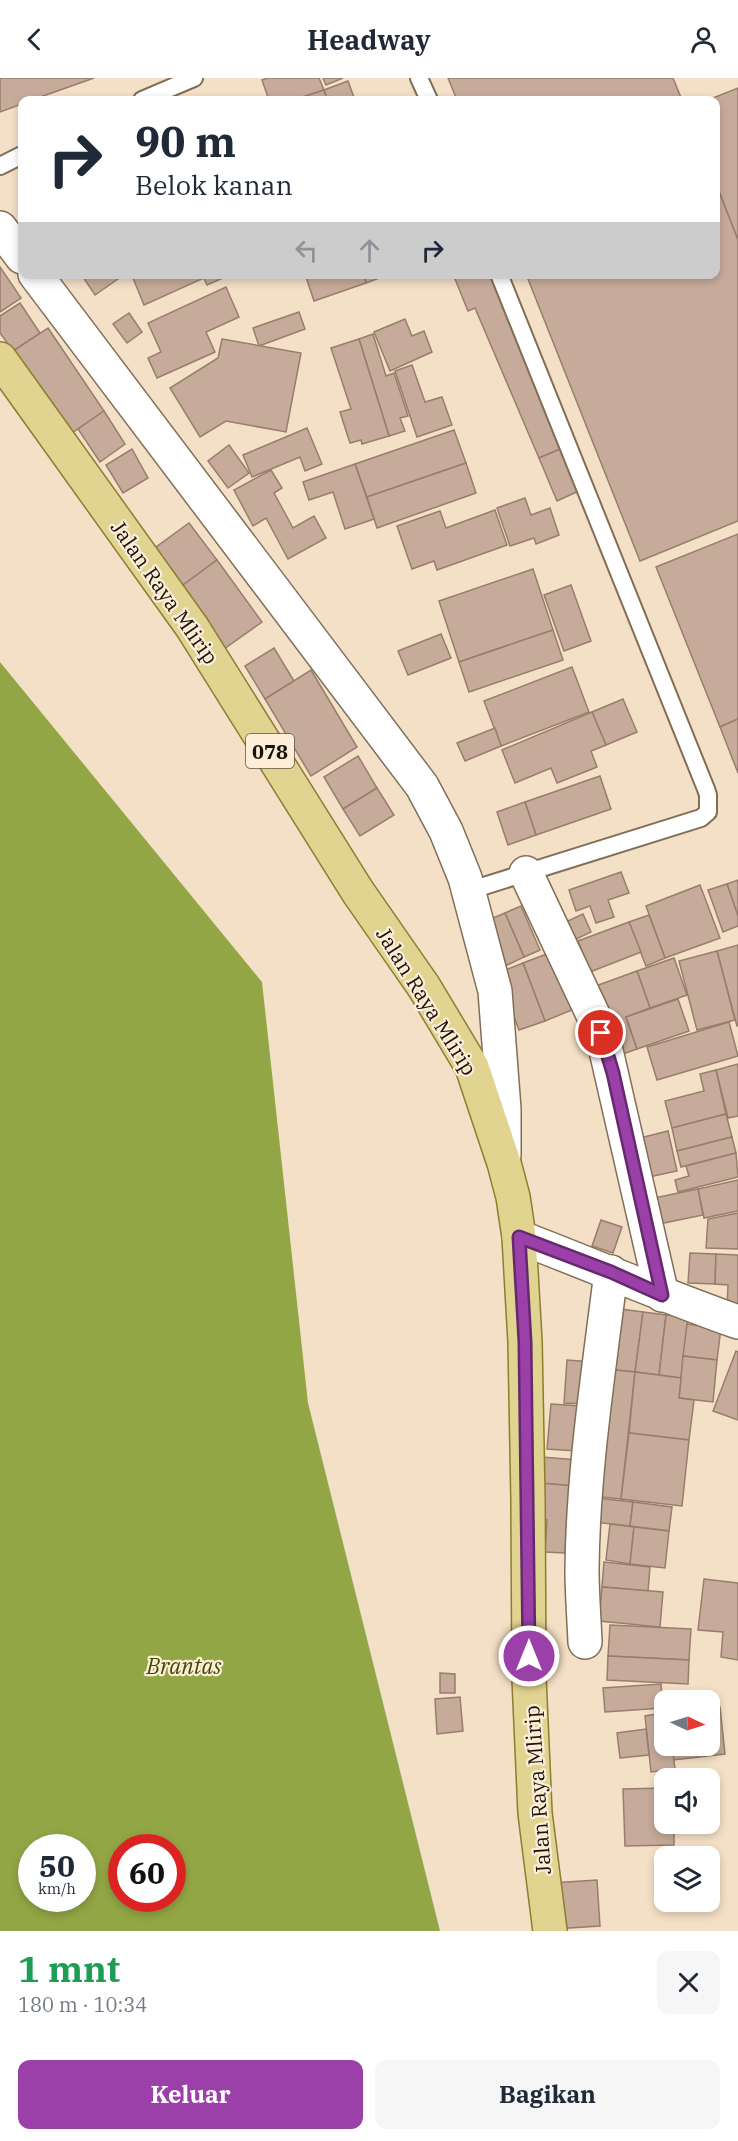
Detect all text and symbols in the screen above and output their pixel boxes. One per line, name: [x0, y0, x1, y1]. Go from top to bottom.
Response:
text: Headway: [307, 22, 431, 57]
icon: back: [18, 23, 51, 56]
icon: person: [687, 23, 720, 56]
text: 90 m: [135, 114, 236, 169]
icon: right: [36, 120, 114, 198]
text: Belok kanan: [135, 167, 293, 202]
icon: left: [290, 234, 323, 267]
icon: ahead: [353, 234, 386, 267]
icon: right: [416, 234, 449, 267]
street label: Jalan Raya Mlirip: [105, 514, 225, 670]
road number: 078: [246, 734, 294, 768]
street label: Jalan Raya Mlirip: [370, 922, 484, 1080]
pin: [575, 1007, 626, 1058]
icon: arrive: [584, 1016, 617, 1049]
position arrow: [497, 1624, 561, 1688]
water label: Brantas: [145, 1651, 222, 1680]
north arrow: [654, 1690, 720, 1756]
map controls: [654, 1690, 720, 1912]
street label: Jalan Raya Mlirip: [517, 1704, 557, 1876]
button: sound: [654, 1768, 720, 1834]
speed limit sign: 60: [108, 1834, 186, 1912]
text: 50: [39, 1846, 75, 1885]
button: layers: [654, 1846, 720, 1912]
text: km/h: [38, 1879, 76, 1898]
text: 1 mnt: [18, 1945, 120, 1992]
button: close: [657, 1951, 720, 2014]
text: 180 m · 10:34: [18, 1991, 147, 2018]
button: Keluar: [18, 2060, 363, 2129]
button: Bagikan: [375, 2060, 720, 2129]

